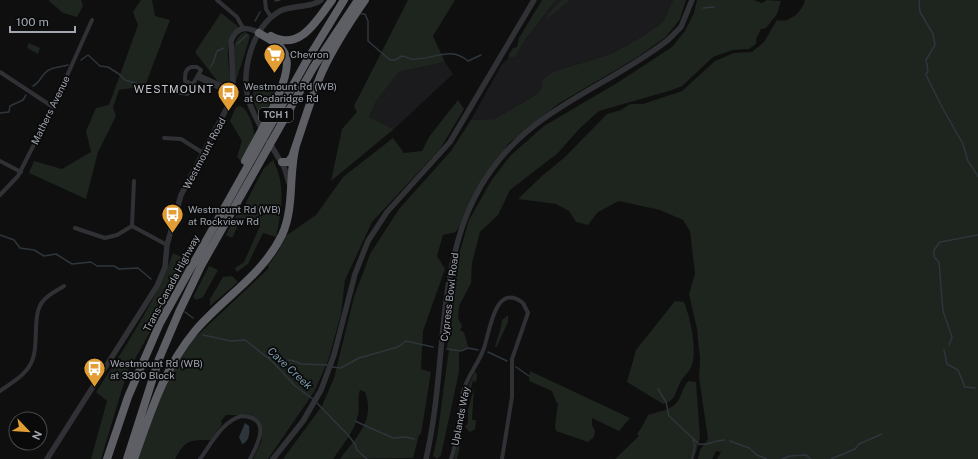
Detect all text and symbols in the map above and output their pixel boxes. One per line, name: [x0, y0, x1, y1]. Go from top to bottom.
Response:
scale bar: [10, 8, 75, 34]
text: 100 m: [16, 15, 49, 29]
supermarket icon: Chevron: [262, 41, 288, 74]
place label: Chevron: [290, 48, 329, 60]
street label: Mathers Avenue: [28, 73, 72, 146]
bus stop icon: Westmount Rd (WB) at Cedaridge Rd: [216, 79, 242, 112]
place label: Westmount Rd (WB) at Cedaridge Rd: [244, 80, 337, 104]
district label: WESTMOUNT: [134, 83, 214, 95]
road number: TCH 1: [259, 108, 293, 122]
street label: Westmount Road: [180, 115, 228, 191]
bus stop icon: Westmount Rd (WB) at Rockview Rd: [159, 202, 185, 235]
place label: Westmount Rd (WB) at Rockview Rd: [188, 203, 281, 227]
street label: Trans-Canada Highway: [140, 232, 202, 333]
street label: Cypress Bowl Road: [438, 252, 460, 342]
water label: Cave Creek: [265, 345, 315, 392]
bus stop icon: Westmount Rd (WB) at 3300 Block: [82, 356, 108, 389]
place label: Westmount Rd (WB) at 3300 Block: [110, 357, 203, 381]
street label: Uplands Way: [448, 385, 472, 447]
north arrow: [8, 411, 48, 451]
text: N: [30, 429, 44, 442]

